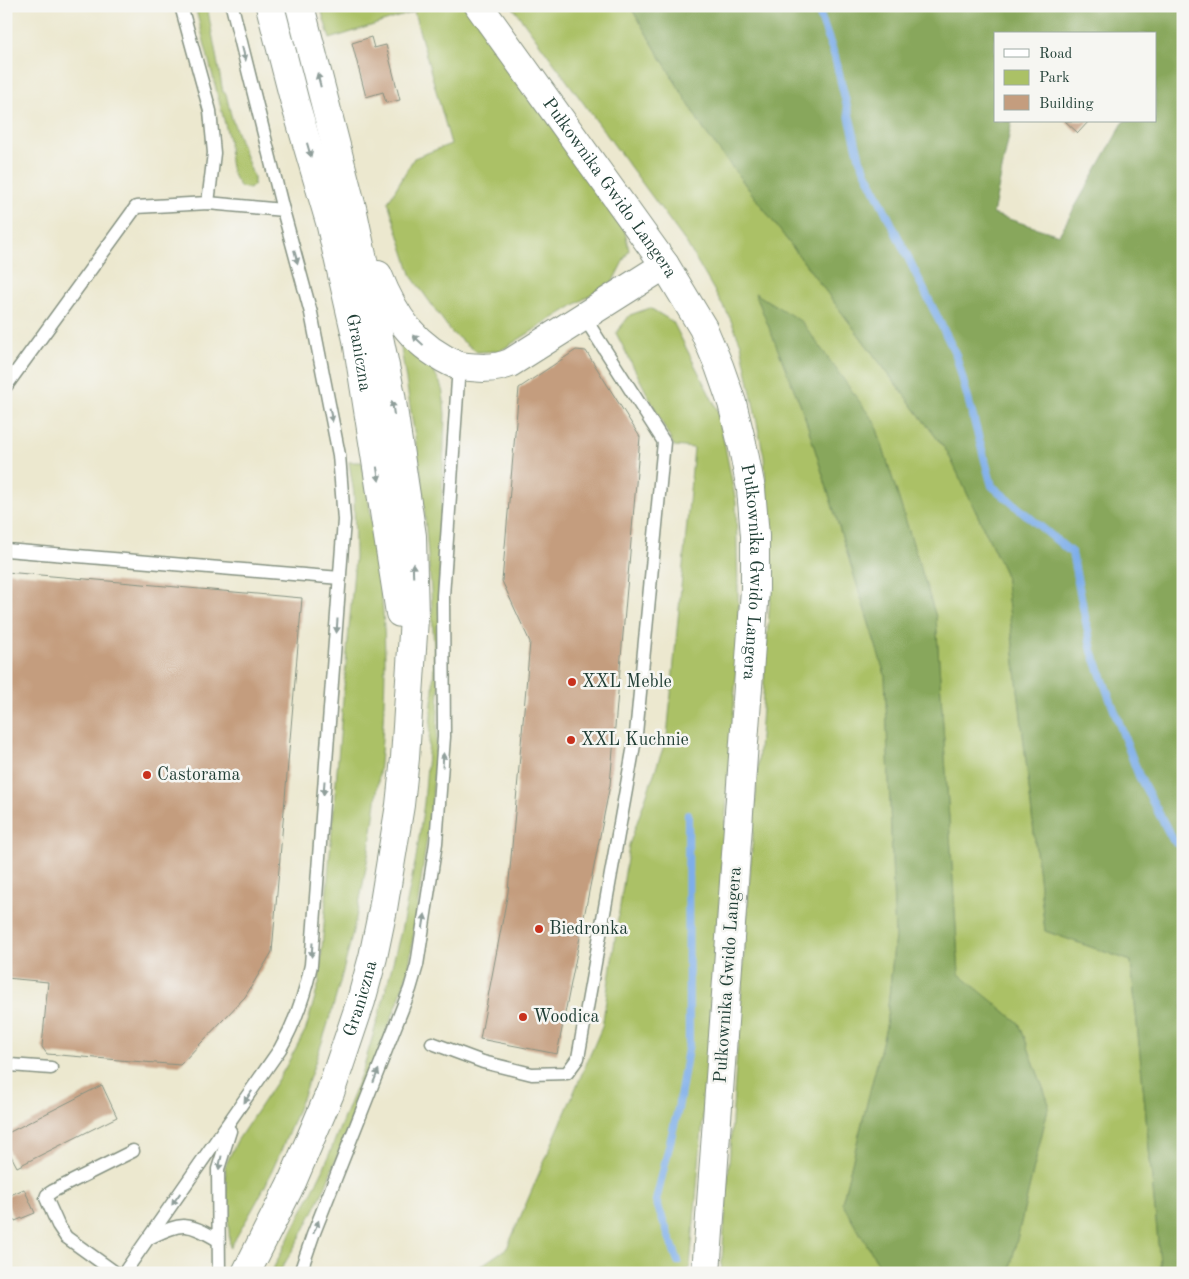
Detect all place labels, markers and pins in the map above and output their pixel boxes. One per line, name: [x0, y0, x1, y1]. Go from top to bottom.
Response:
place label: XXL Meble: [582, 673, 672, 691]
marker: XXL Meble: [566, 676, 578, 688]
place label: XXL Kuchnie: [581, 731, 689, 749]
marker: XXL Kuchnie: [565, 734, 577, 746]
place label: Castorama: [157, 766, 241, 784]
marker: Castorama: [141, 769, 153, 781]
place label: Biedronka: [549, 920, 628, 938]
marker: Biedronka: [533, 923, 545, 935]
place label: Woodica: [533, 1008, 599, 1026]
marker: Woodica: [517, 1011, 529, 1023]

